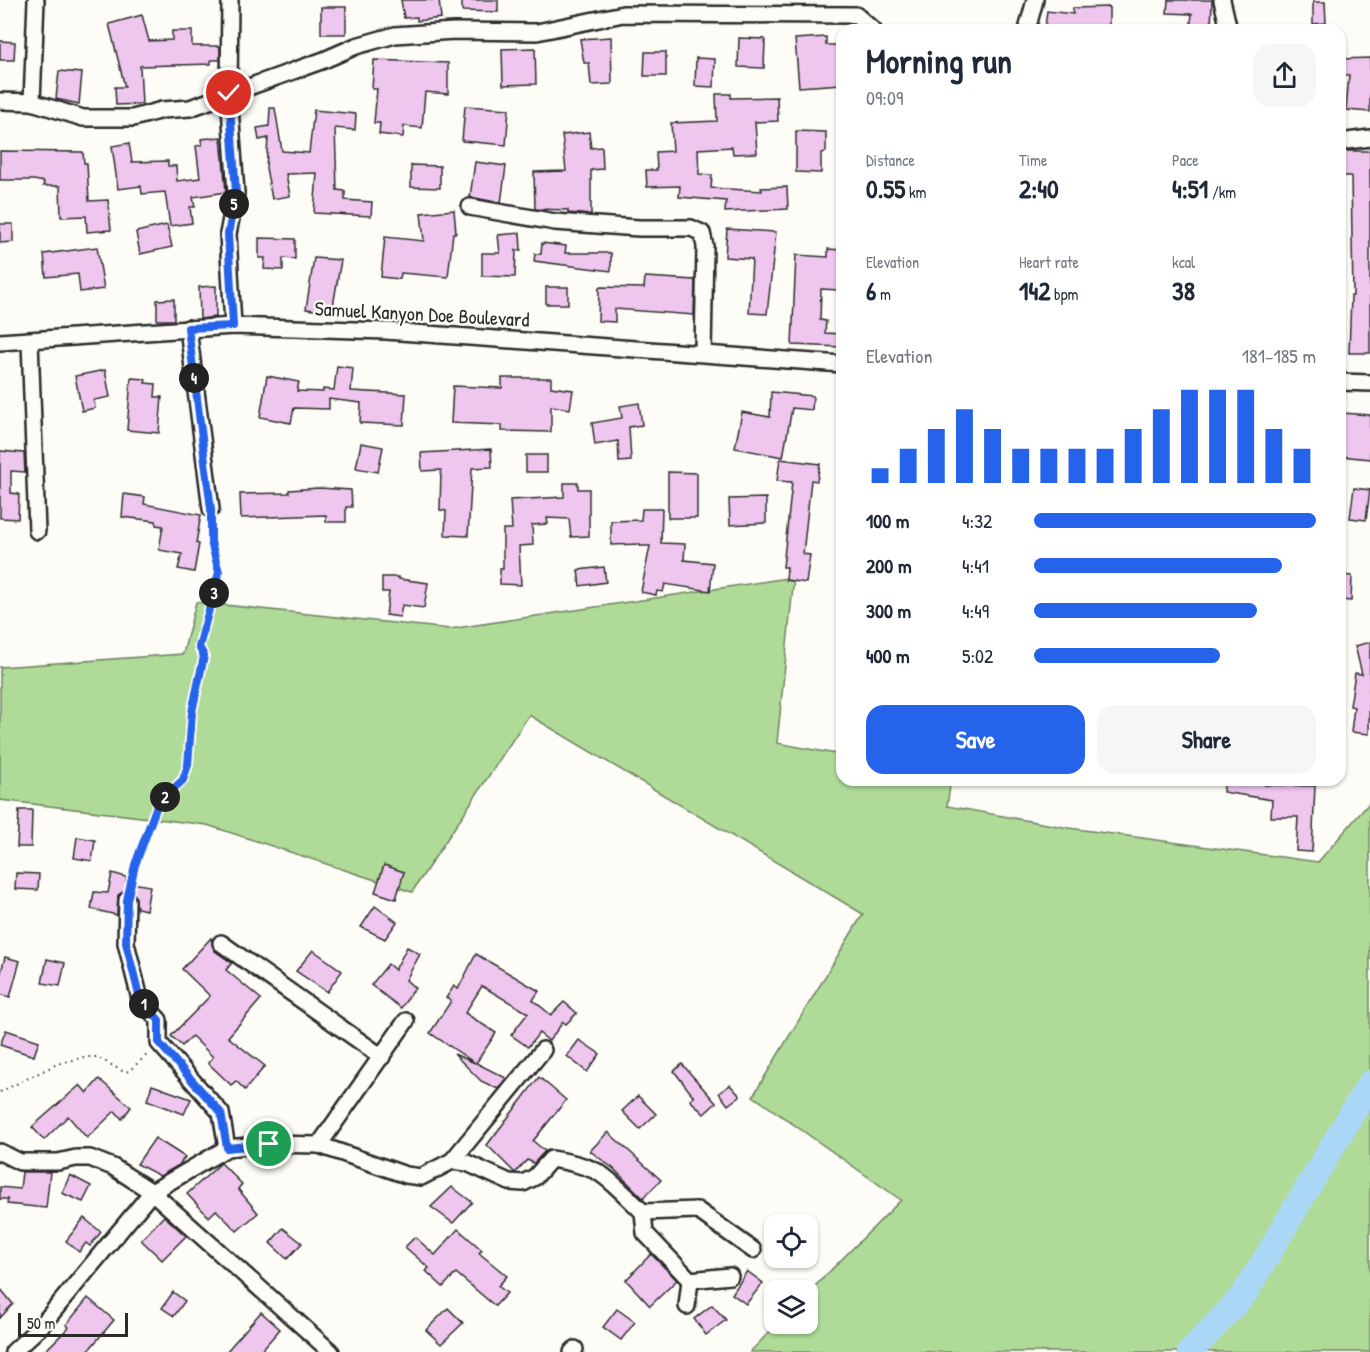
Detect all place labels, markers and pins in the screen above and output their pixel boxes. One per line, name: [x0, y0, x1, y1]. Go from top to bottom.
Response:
pin: [203, 67, 254, 118]
pin: 5: [219, 189, 249, 219]
pin: 4: [179, 363, 209, 393]
pin: 3: [199, 578, 229, 608]
pin: 2: [150, 782, 180, 812]
pin: 1: [129, 989, 159, 1019]
pin: [243, 1118, 294, 1169]

